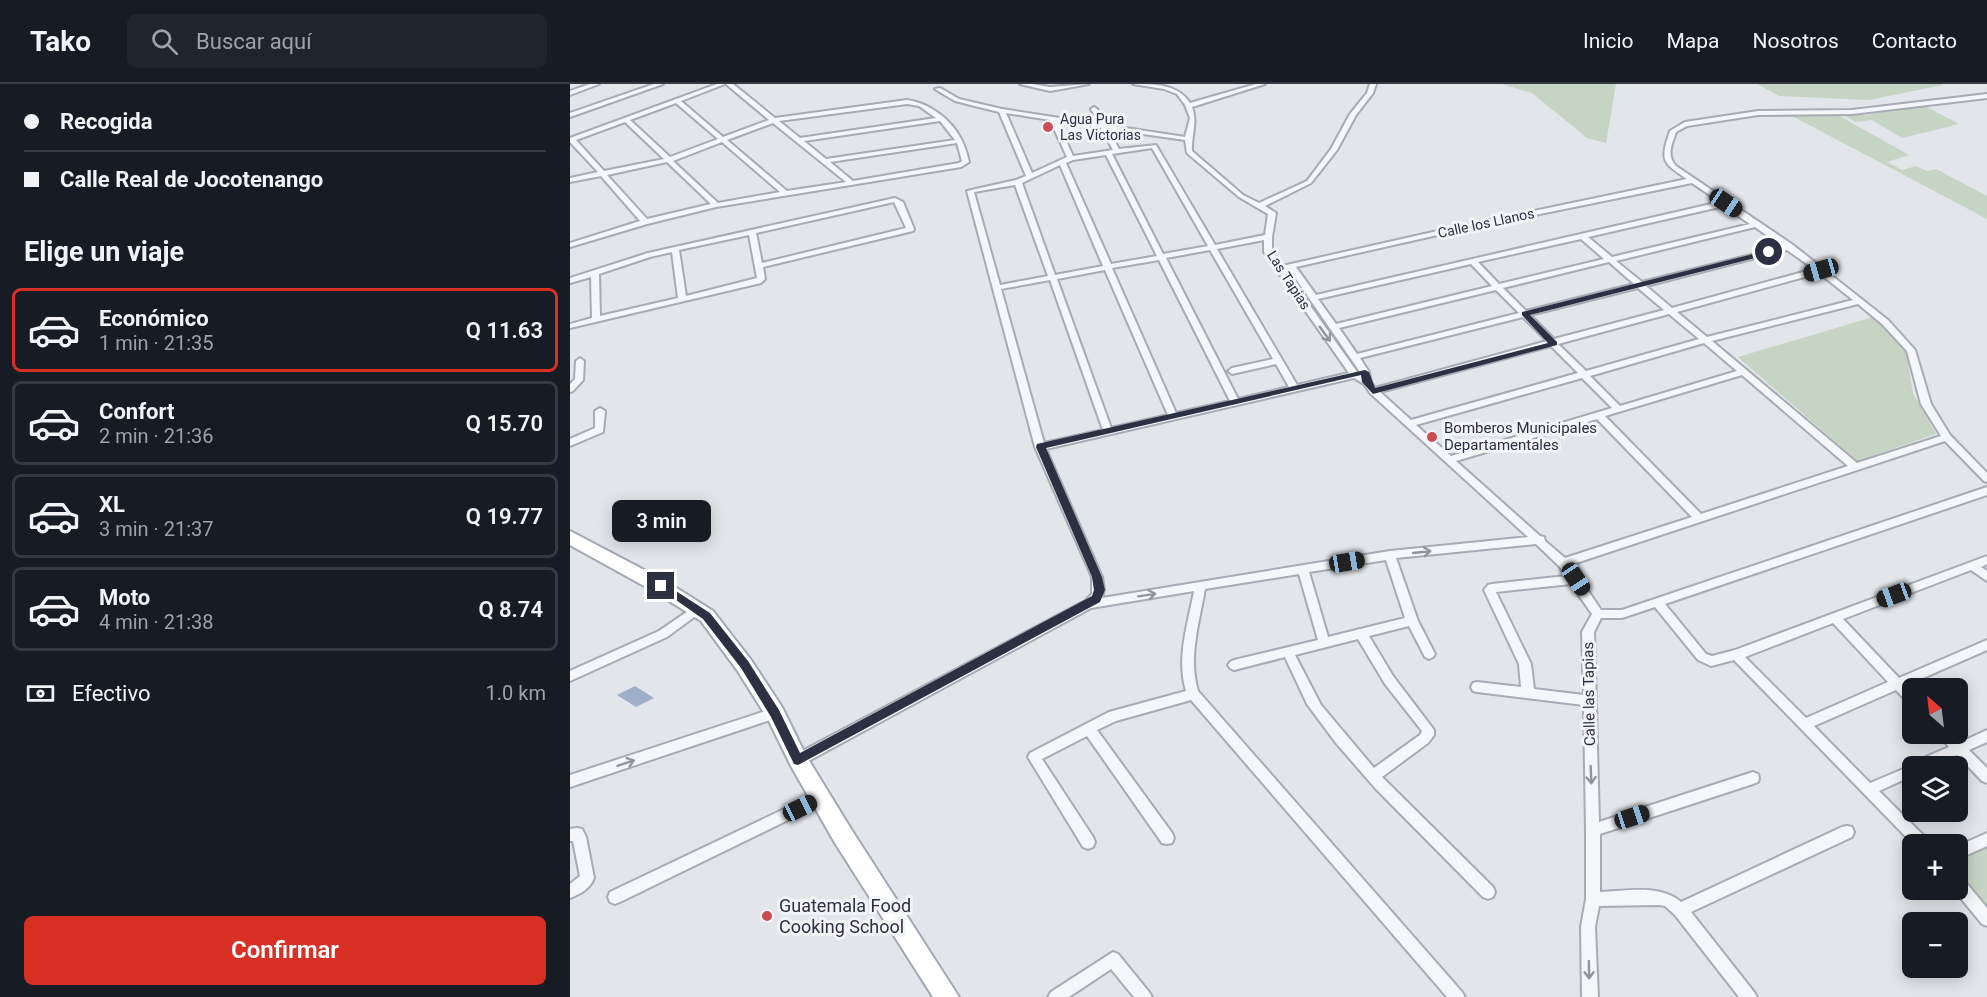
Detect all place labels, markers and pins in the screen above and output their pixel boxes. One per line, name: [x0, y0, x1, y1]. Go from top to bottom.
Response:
place label: Agua Pura Las Victorias: [1060, 111, 1141, 143]
marker: Agua Pura Las Victorias: [1041, 120, 1055, 134]
place label: Bomberos Municipales Departamentales: [1444, 419, 1597, 454]
marker: Bomberos Municipales Departamentales: [1425, 430, 1439, 444]
place label: Guatemala Food Cooking School: [779, 895, 911, 937]
marker: Guatemala Food Cooking School: [760, 909, 774, 923]

